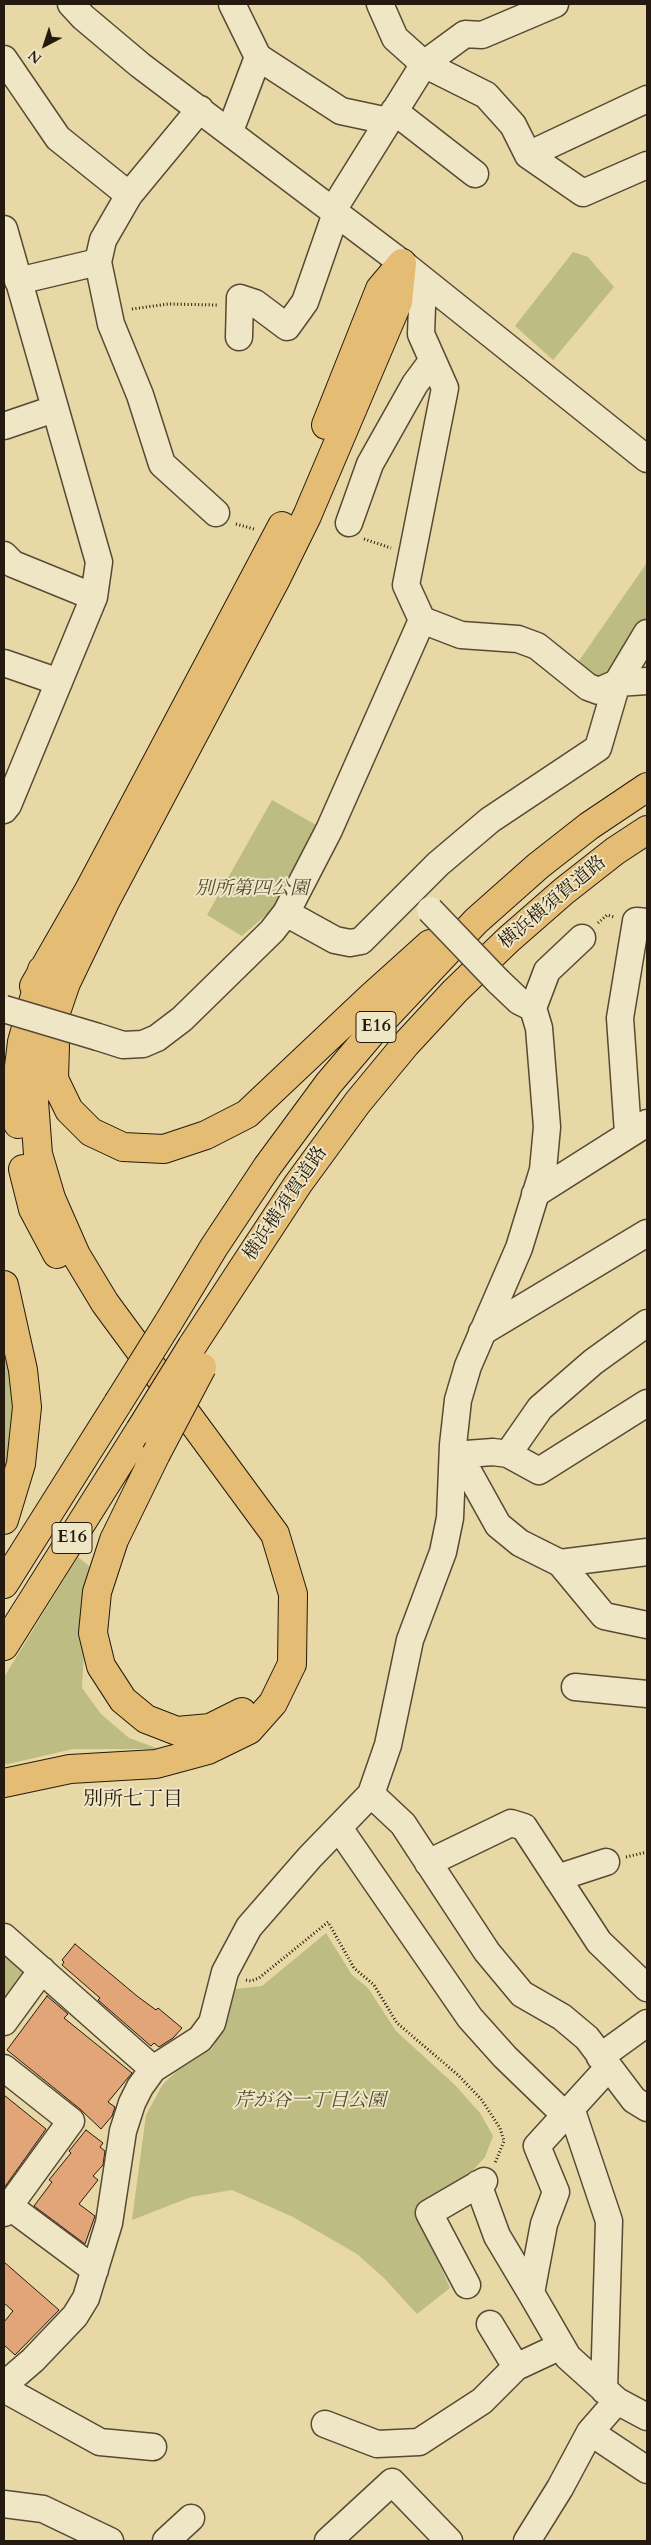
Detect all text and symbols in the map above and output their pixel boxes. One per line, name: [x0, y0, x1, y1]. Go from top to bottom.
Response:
north arrow: [20, 20, 70, 70]
text: N: [24, 46, 46, 68]
street label: 横浜横須賀道路: [495, 852, 611, 954]
park label: 別所第四公園: [195, 879, 309, 901]
road number: E16: [356, 1012, 396, 1042]
street label: 横浜横須賀道路: [239, 1142, 333, 1266]
road number: E16: [52, 1522, 92, 1554]
district label: 別所七丁目: [83, 1788, 183, 1812]
park label: 芹が谷一丁目公園: [234, 2091, 386, 2113]

